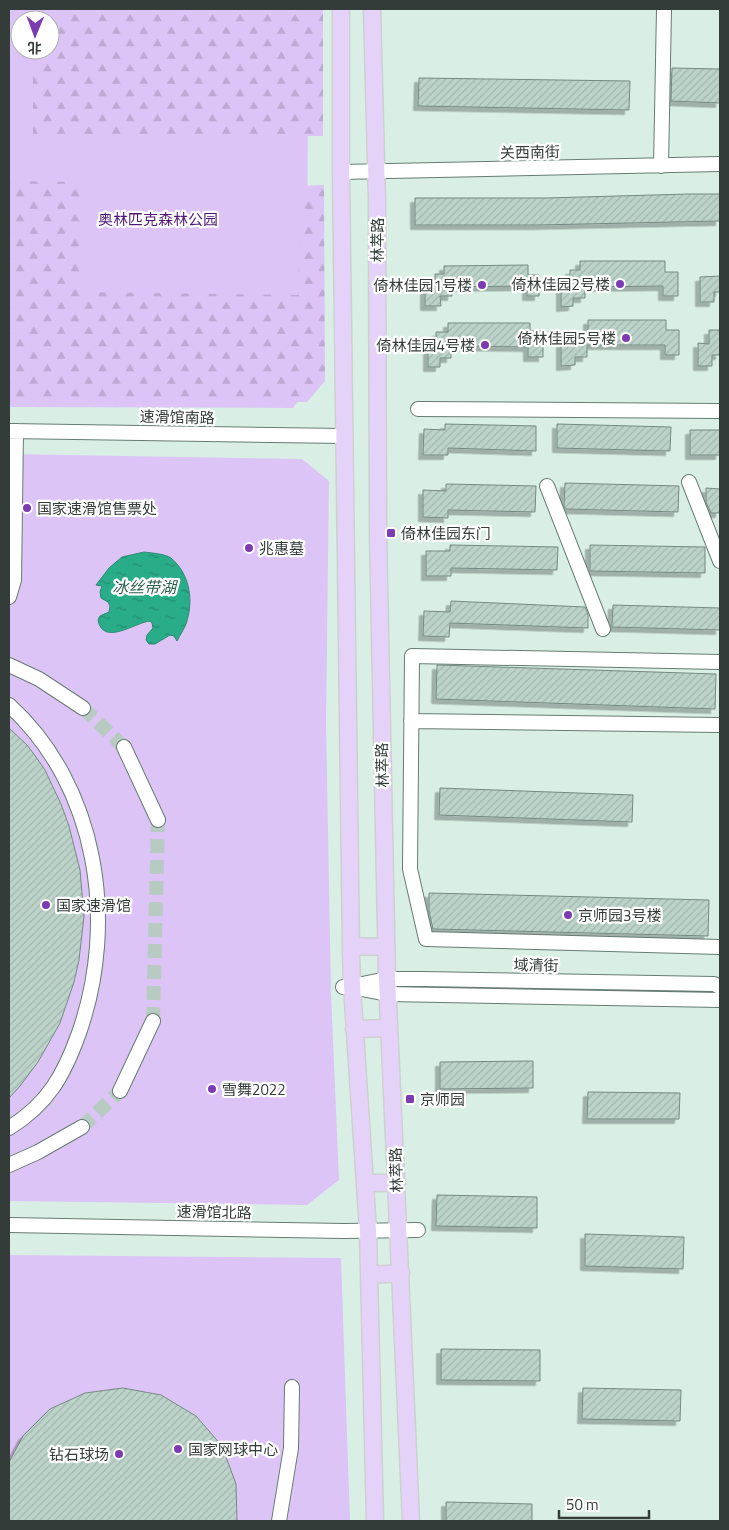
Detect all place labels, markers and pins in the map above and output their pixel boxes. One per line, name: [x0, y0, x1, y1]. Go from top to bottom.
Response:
place label: 倚林佳园2号楼: [512, 273, 610, 296]
place label: 倚林佳园1号楼: [374, 274, 472, 297]
marker: 倚林佳园2号楼: [614, 278, 626, 290]
marker: 倚林佳园1号楼: [476, 279, 488, 291]
place label: 倚林佳园5号楼: [518, 327, 616, 350]
marker: 倚林佳园5号楼: [620, 332, 632, 344]
place label: 倚林佳园4号楼: [377, 334, 475, 357]
marker: 倚林佳园4号楼: [479, 339, 491, 351]
place label: 国家速滑馆售票处: [37, 497, 157, 520]
marker: 国家速滑馆售票处: [21, 502, 33, 514]
place label: 倚林佳园东门: [401, 522, 491, 545]
marker: 倚林佳园东门: [385, 527, 397, 539]
place label: 兆惠墓: [259, 537, 304, 560]
marker: 兆惠墓: [243, 542, 255, 554]
place label: 国家速滑馆: [56, 894, 131, 917]
marker: 国家速滑馆: [40, 899, 52, 911]
place label: 京师园3号楼: [578, 904, 661, 927]
marker: 京师园3号楼: [562, 909, 574, 921]
place label: 雪舞2022: [222, 1078, 286, 1101]
marker: 雪舞2022: [206, 1083, 218, 1095]
place label: 京师园: [420, 1088, 465, 1111]
marker: 京师园: [404, 1093, 416, 1105]
place label: 国家网球中心: [188, 1438, 278, 1461]
place label: 钻石球场: [49, 1443, 109, 1466]
marker: 国家网球中心: [172, 1443, 184, 1455]
marker: 钻石球场: [113, 1448, 125, 1460]

